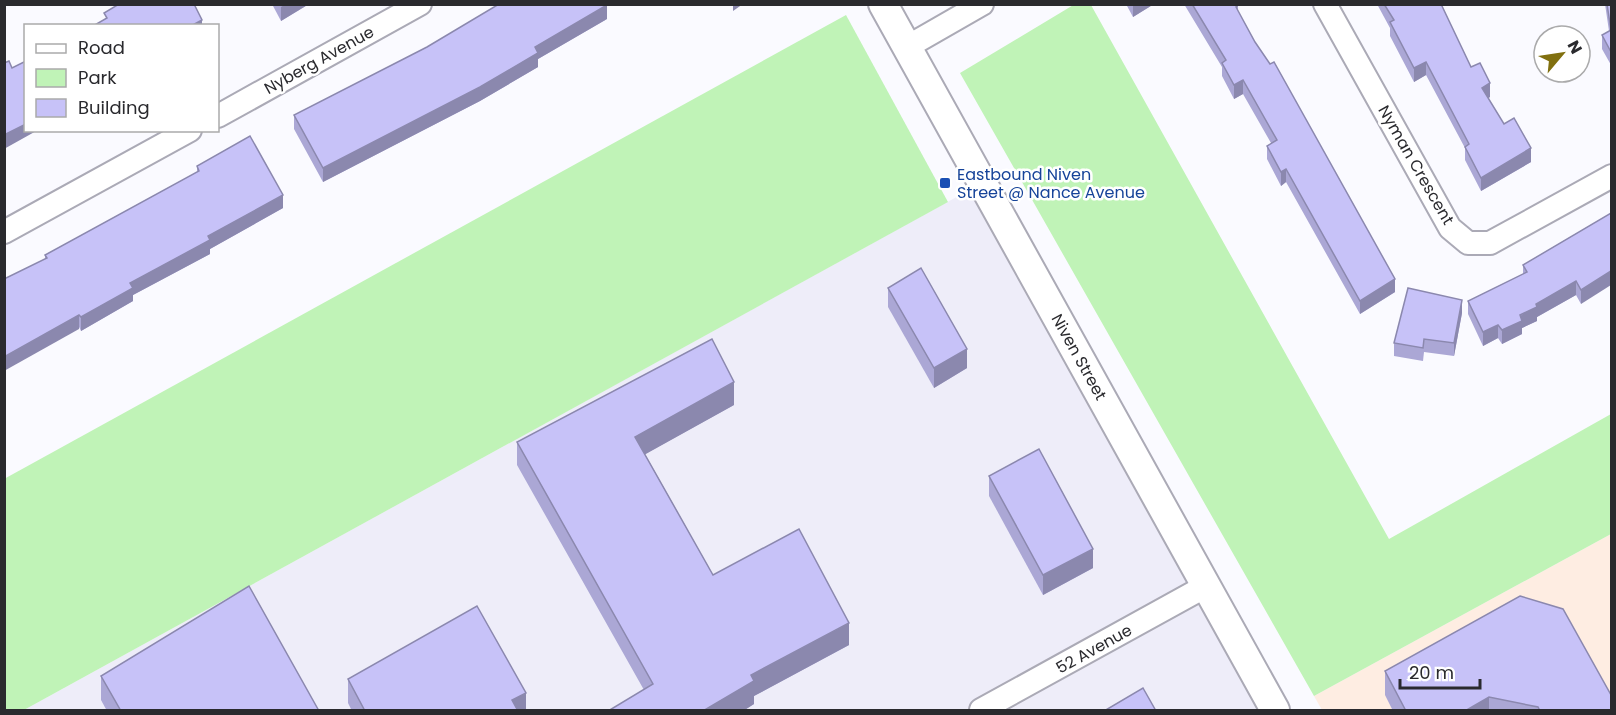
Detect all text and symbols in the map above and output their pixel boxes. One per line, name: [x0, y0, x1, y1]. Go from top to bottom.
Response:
street label: Nyberg Avenue: [260, 20, 378, 100]
legend: [24, 24, 219, 132]
north arrow: [1532, 24, 1592, 84]
text: Road: [78, 35, 125, 60]
text: N: [1562, 36, 1588, 58]
text: Park: [78, 65, 117, 90]
text: Building: [78, 95, 150, 120]
street label: Nyman Crescent: [1372, 101, 1460, 229]
place label: Eastbound Niven Street @ Nance Avenue: [957, 163, 1145, 204]
marker: Eastbound Niven Street @ Nance Avenue: [938, 176, 952, 190]
street label: Niven Street: [1046, 310, 1112, 404]
street label: 52 Avenue: [1052, 619, 1136, 679]
scale bar: [1400, 652, 1480, 690]
text: 20 m: [1409, 660, 1454, 685]

